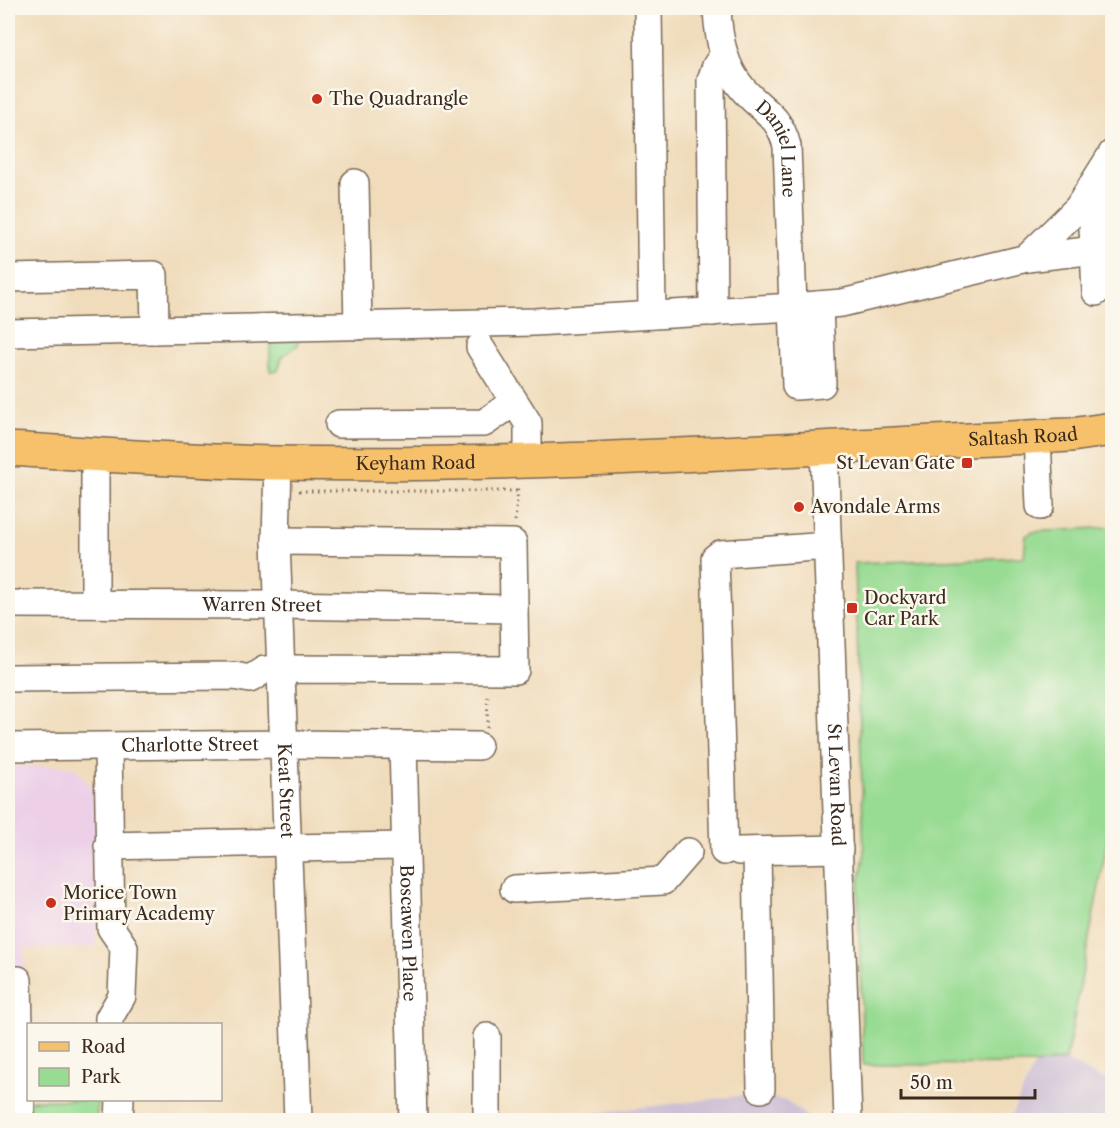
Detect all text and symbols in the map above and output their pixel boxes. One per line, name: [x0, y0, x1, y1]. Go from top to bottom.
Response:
place label: The Quadrangle: [329, 88, 468, 110]
marker: The Quadrangle: [310, 92, 324, 106]
street label: Daniel Lane: [751, 96, 800, 198]
street label: Saltash Road: [968, 423, 1079, 451]
street label: Keyham Road: [356, 451, 476, 475]
place label: St Levan Gate: [836, 452, 955, 474]
marker: St Levan Gate: [960, 456, 974, 470]
place label: Avondale Arms: [810, 496, 940, 518]
marker: Avondale Arms: [792, 500, 806, 514]
place label: Dockyard Car Park: [864, 587, 947, 630]
street label: Warren Street: [201, 594, 323, 617]
marker: Dockyard Car Park: [845, 601, 859, 615]
street label: St Levan Road: [823, 723, 849, 847]
street label: Charlotte Street: [121, 733, 259, 757]
street label: Keat Street: [273, 743, 298, 840]
street label: Boscawen Place: [395, 864, 421, 1002]
place label: Morice Town Primary Academy: [63, 882, 216, 925]
marker: Morice Town Primary Academy: [44, 896, 58, 910]
legend: [27, 1023, 222, 1101]
text: Road: [81, 1036, 126, 1058]
scale bar: [901, 1062, 1034, 1100]
text: Park: [81, 1066, 122, 1088]
text: 50 m: [910, 1072, 953, 1094]

